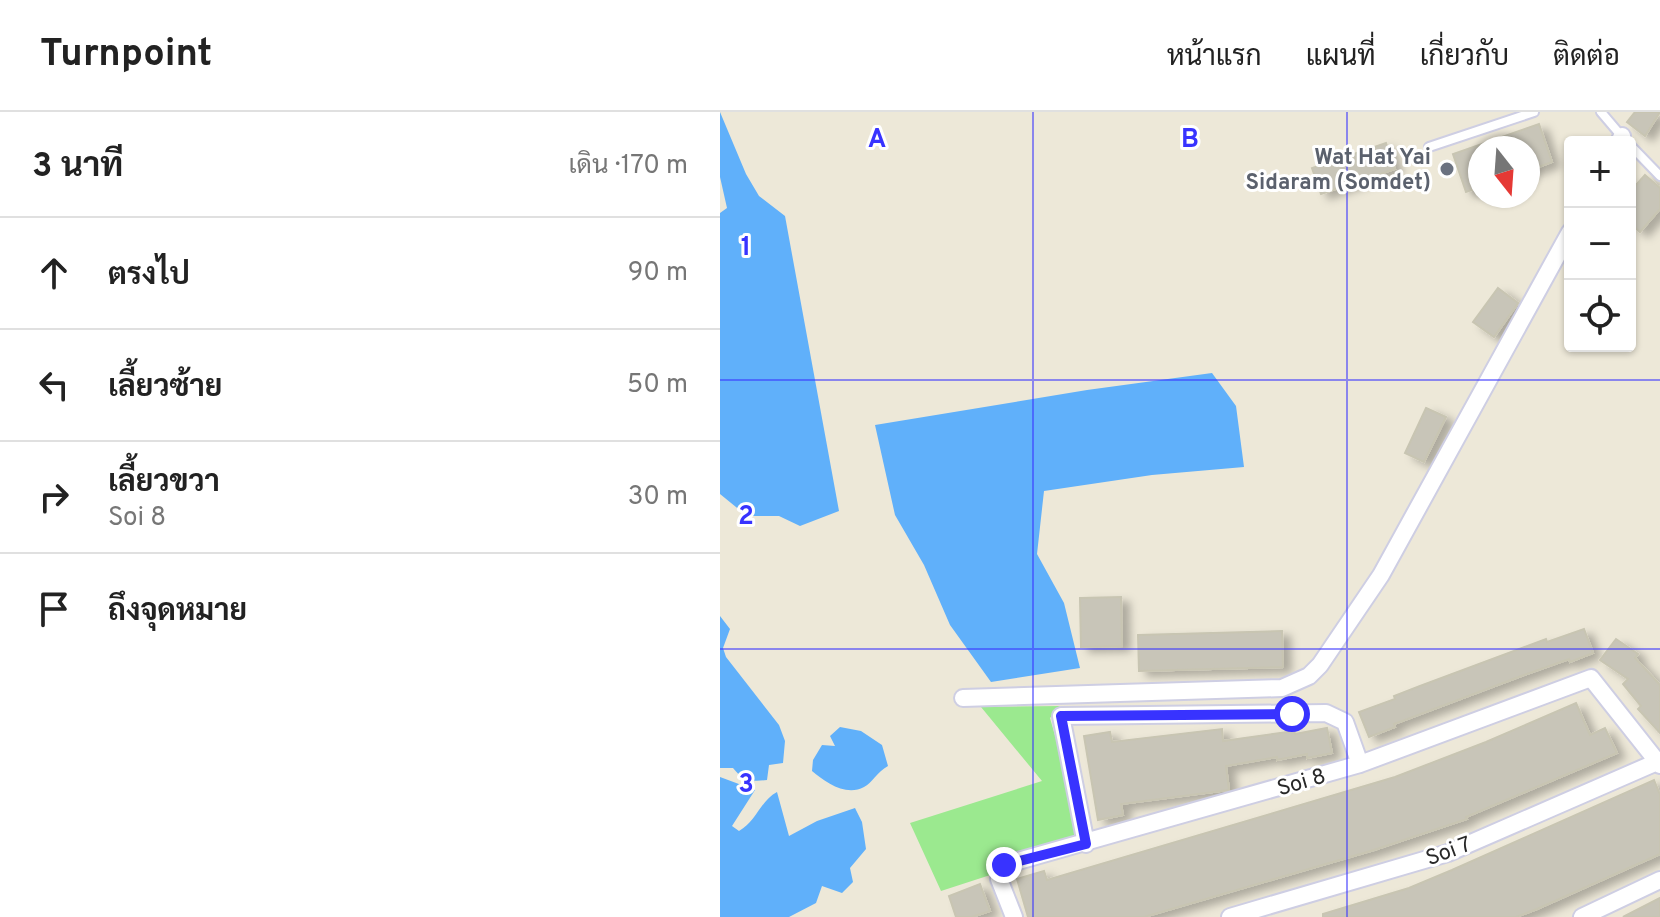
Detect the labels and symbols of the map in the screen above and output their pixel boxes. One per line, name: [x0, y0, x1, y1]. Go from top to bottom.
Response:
text: A: [868, 124, 886, 157]
text: B: [1181, 124, 1199, 157]
north arrow: [1468, 136, 1540, 208]
place label: Wat Hat Yai Sidaram (Somdet): [1246, 145, 1431, 197]
marker: Wat Hat Yai Sidaram (Somdet): [1438, 160, 1456, 178]
text: 1: [741, 232, 751, 265]
text: 2: [738, 501, 754, 534]
route start: [1274, 696, 1310, 732]
street label: Soi 8: [1274, 764, 1329, 803]
text: 3: [738, 769, 754, 802]
street label: Soi 7: [1422, 832, 1475, 873]
route end: [986, 847, 1022, 883]

